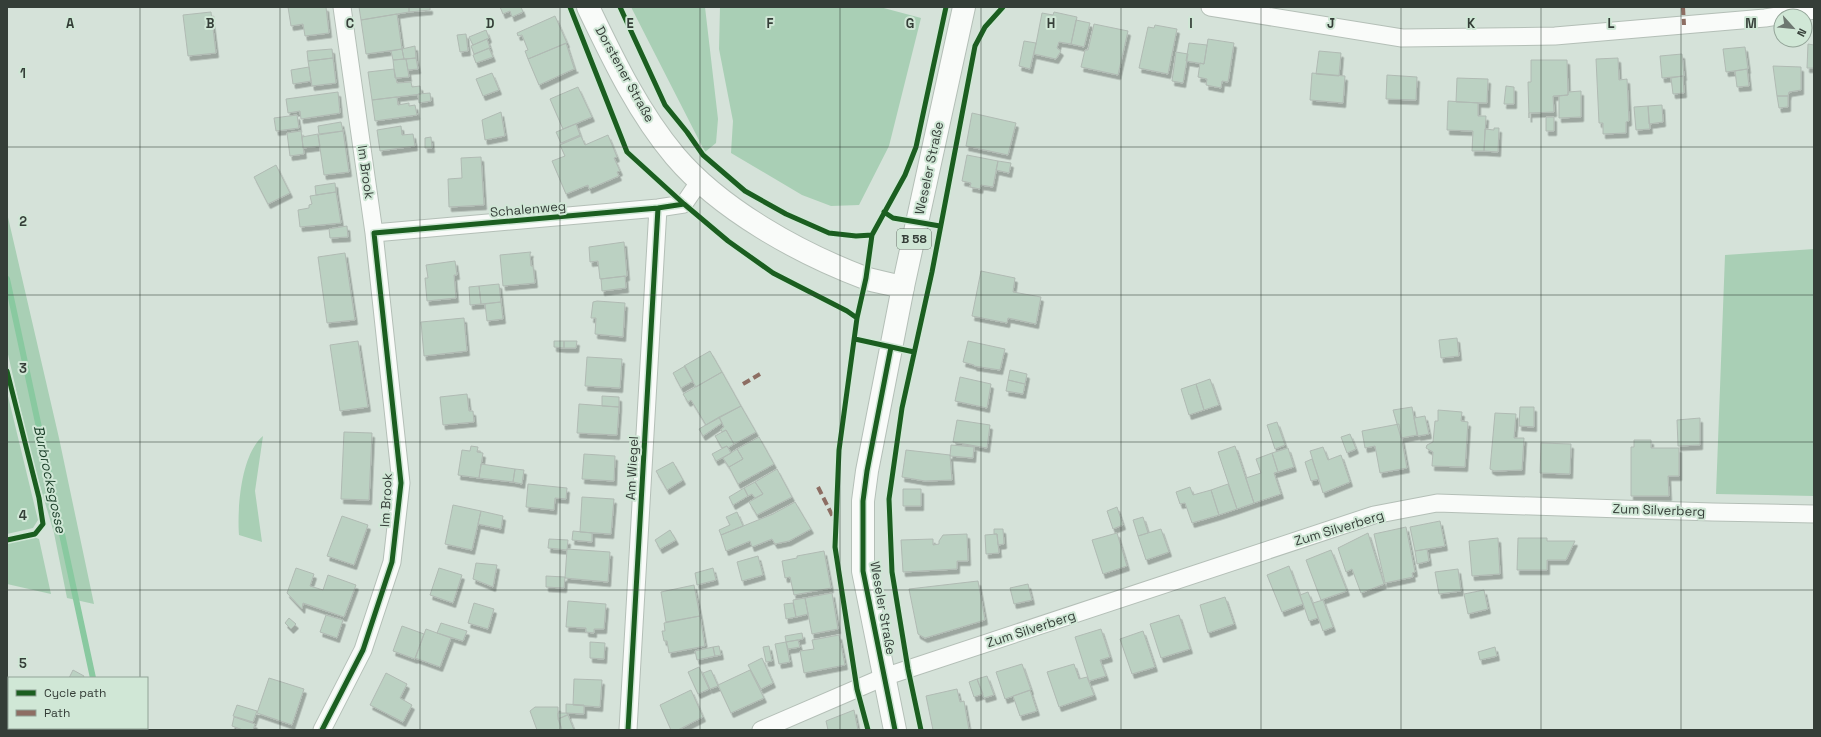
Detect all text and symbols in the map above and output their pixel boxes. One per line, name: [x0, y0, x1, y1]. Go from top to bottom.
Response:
north arrow: [1773, 8, 1813, 48]
text: A: [66, 15, 75, 32]
text: B: [206, 15, 215, 32]
text: C: [346, 15, 354, 32]
text: D: [486, 15, 495, 32]
text: E: [626, 15, 634, 32]
text: F: [767, 15, 774, 32]
text: G: [906, 15, 914, 32]
text: H: [1047, 15, 1055, 32]
text: I: [1189, 15, 1193, 32]
text: J: [1327, 15, 1335, 32]
text: K: [1467, 15, 1476, 32]
text: L: [1607, 15, 1615, 32]
text: M: [1745, 15, 1757, 32]
street label: Dorstener Straße: [592, 23, 658, 125]
text: N: [1794, 26, 1810, 39]
text: 1: [20, 65, 26, 82]
street label: Weseler Straße: [911, 120, 947, 216]
street label: Im Brook: [354, 144, 378, 200]
street label: Schalenweg: [489, 197, 567, 221]
text: 2: [19, 213, 27, 230]
road number: B 58: [897, 229, 931, 249]
text: 3: [19, 360, 27, 377]
water label: Burbrocksgosse: [30, 424, 70, 535]
street label: Am Wiegel: [622, 436, 642, 500]
street label: Im Brook: [376, 473, 396, 527]
street label: Zum Silverberg: [1612, 500, 1706, 520]
street label: Zum Silverberg: [1292, 506, 1386, 550]
text: 4: [19, 507, 27, 524]
street label: Weseler Straße: [866, 560, 900, 656]
street label: Zum Silverberg: [984, 607, 1078, 651]
text: 5: [19, 655, 27, 672]
legend: [8, 677, 148, 729]
text: Cycle path: [44, 685, 106, 701]
text: Path: [44, 705, 70, 721]

